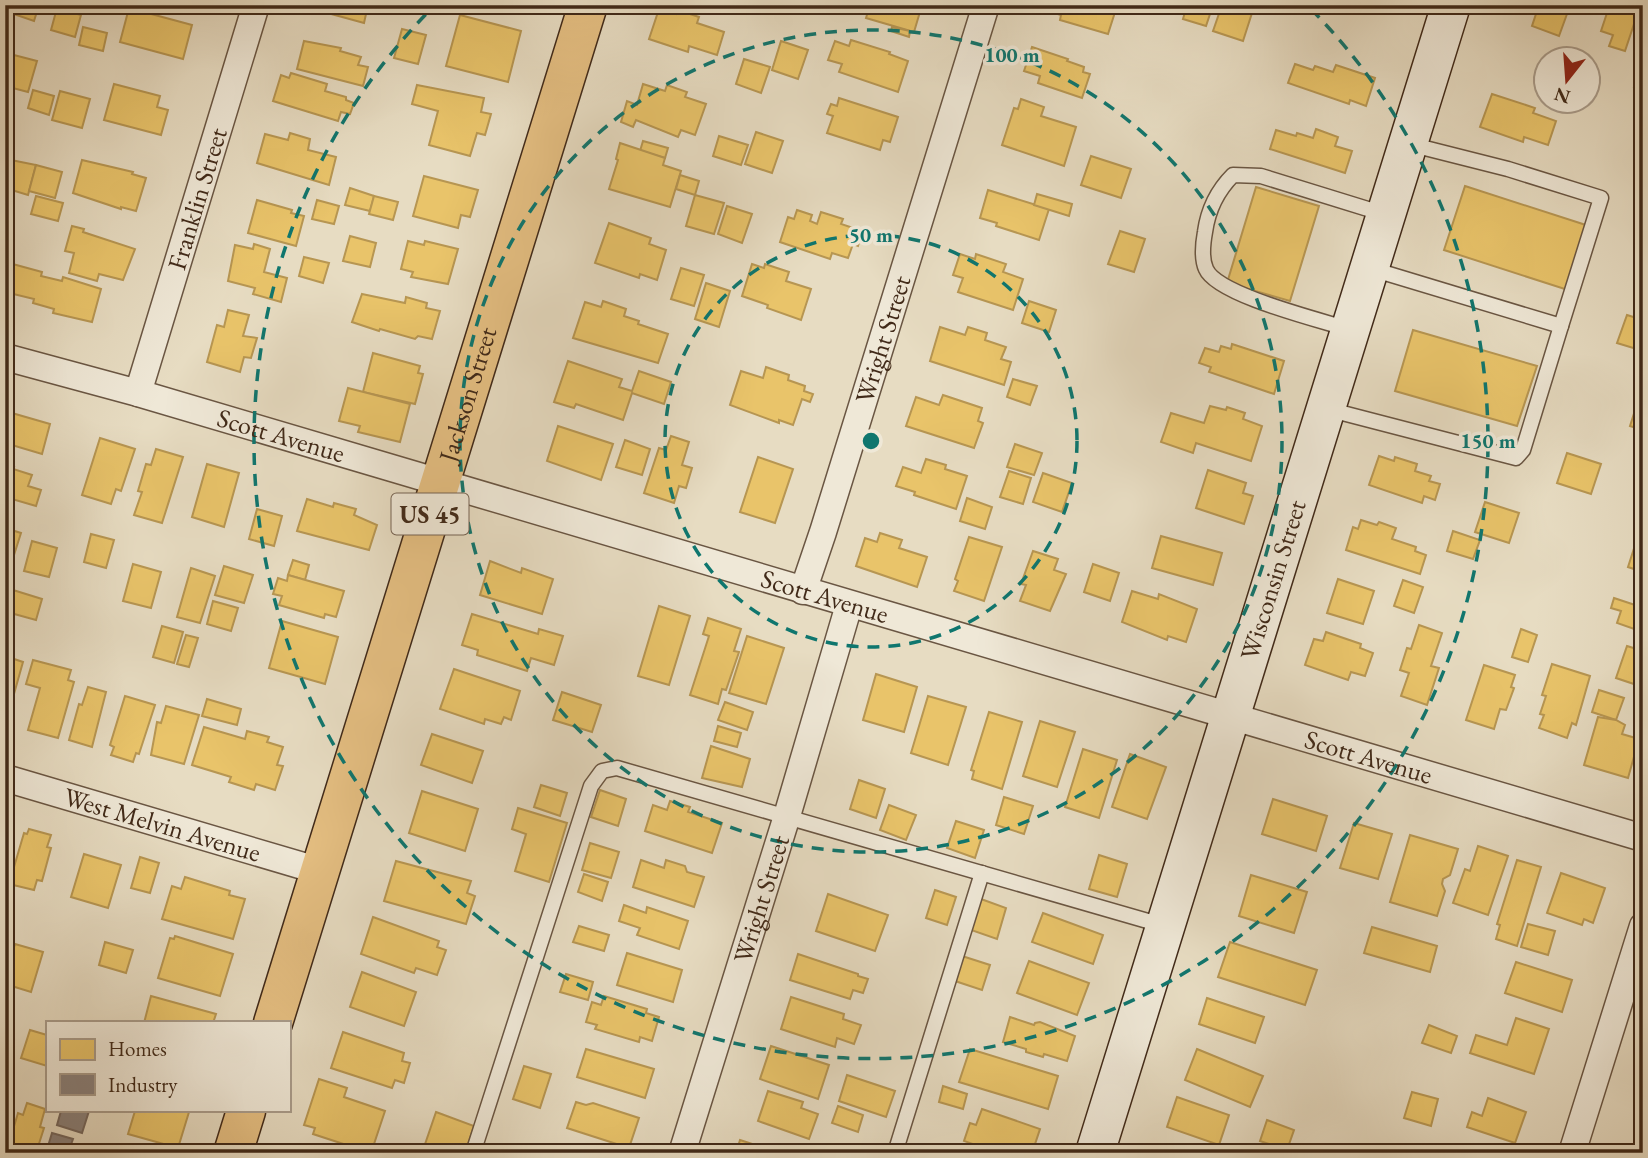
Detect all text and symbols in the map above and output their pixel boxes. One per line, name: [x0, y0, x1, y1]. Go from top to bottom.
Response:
text: 100 m: [984, 41, 1040, 68]
north arrow: [1532, 46, 1602, 116]
text: N: [1551, 81, 1573, 110]
street label: Franklin Street: [159, 124, 235, 274]
text: 50 m: [849, 221, 893, 248]
street label: Wright Street: [847, 271, 918, 407]
street label: Jackson Street: [430, 323, 504, 468]
street label: Scott Avenue: [213, 400, 349, 470]
text: 150 m: [1460, 427, 1516, 454]
centre of rings: [859, 429, 883, 453]
road number: US 45: [392, 494, 468, 534]
street label: Wisconsin Street: [1232, 496, 1313, 664]
street label: Scott Avenue: [757, 561, 893, 631]
street label: Scott Avenue: [1301, 722, 1436, 792]
street label: West Melvin Avenue: [60, 779, 265, 870]
street label: Wright Street: [725, 831, 797, 967]
legend: [46, 1021, 290, 1112]
text: Homes: [108, 1035, 167, 1062]
text: Industry: [108, 1071, 178, 1098]

